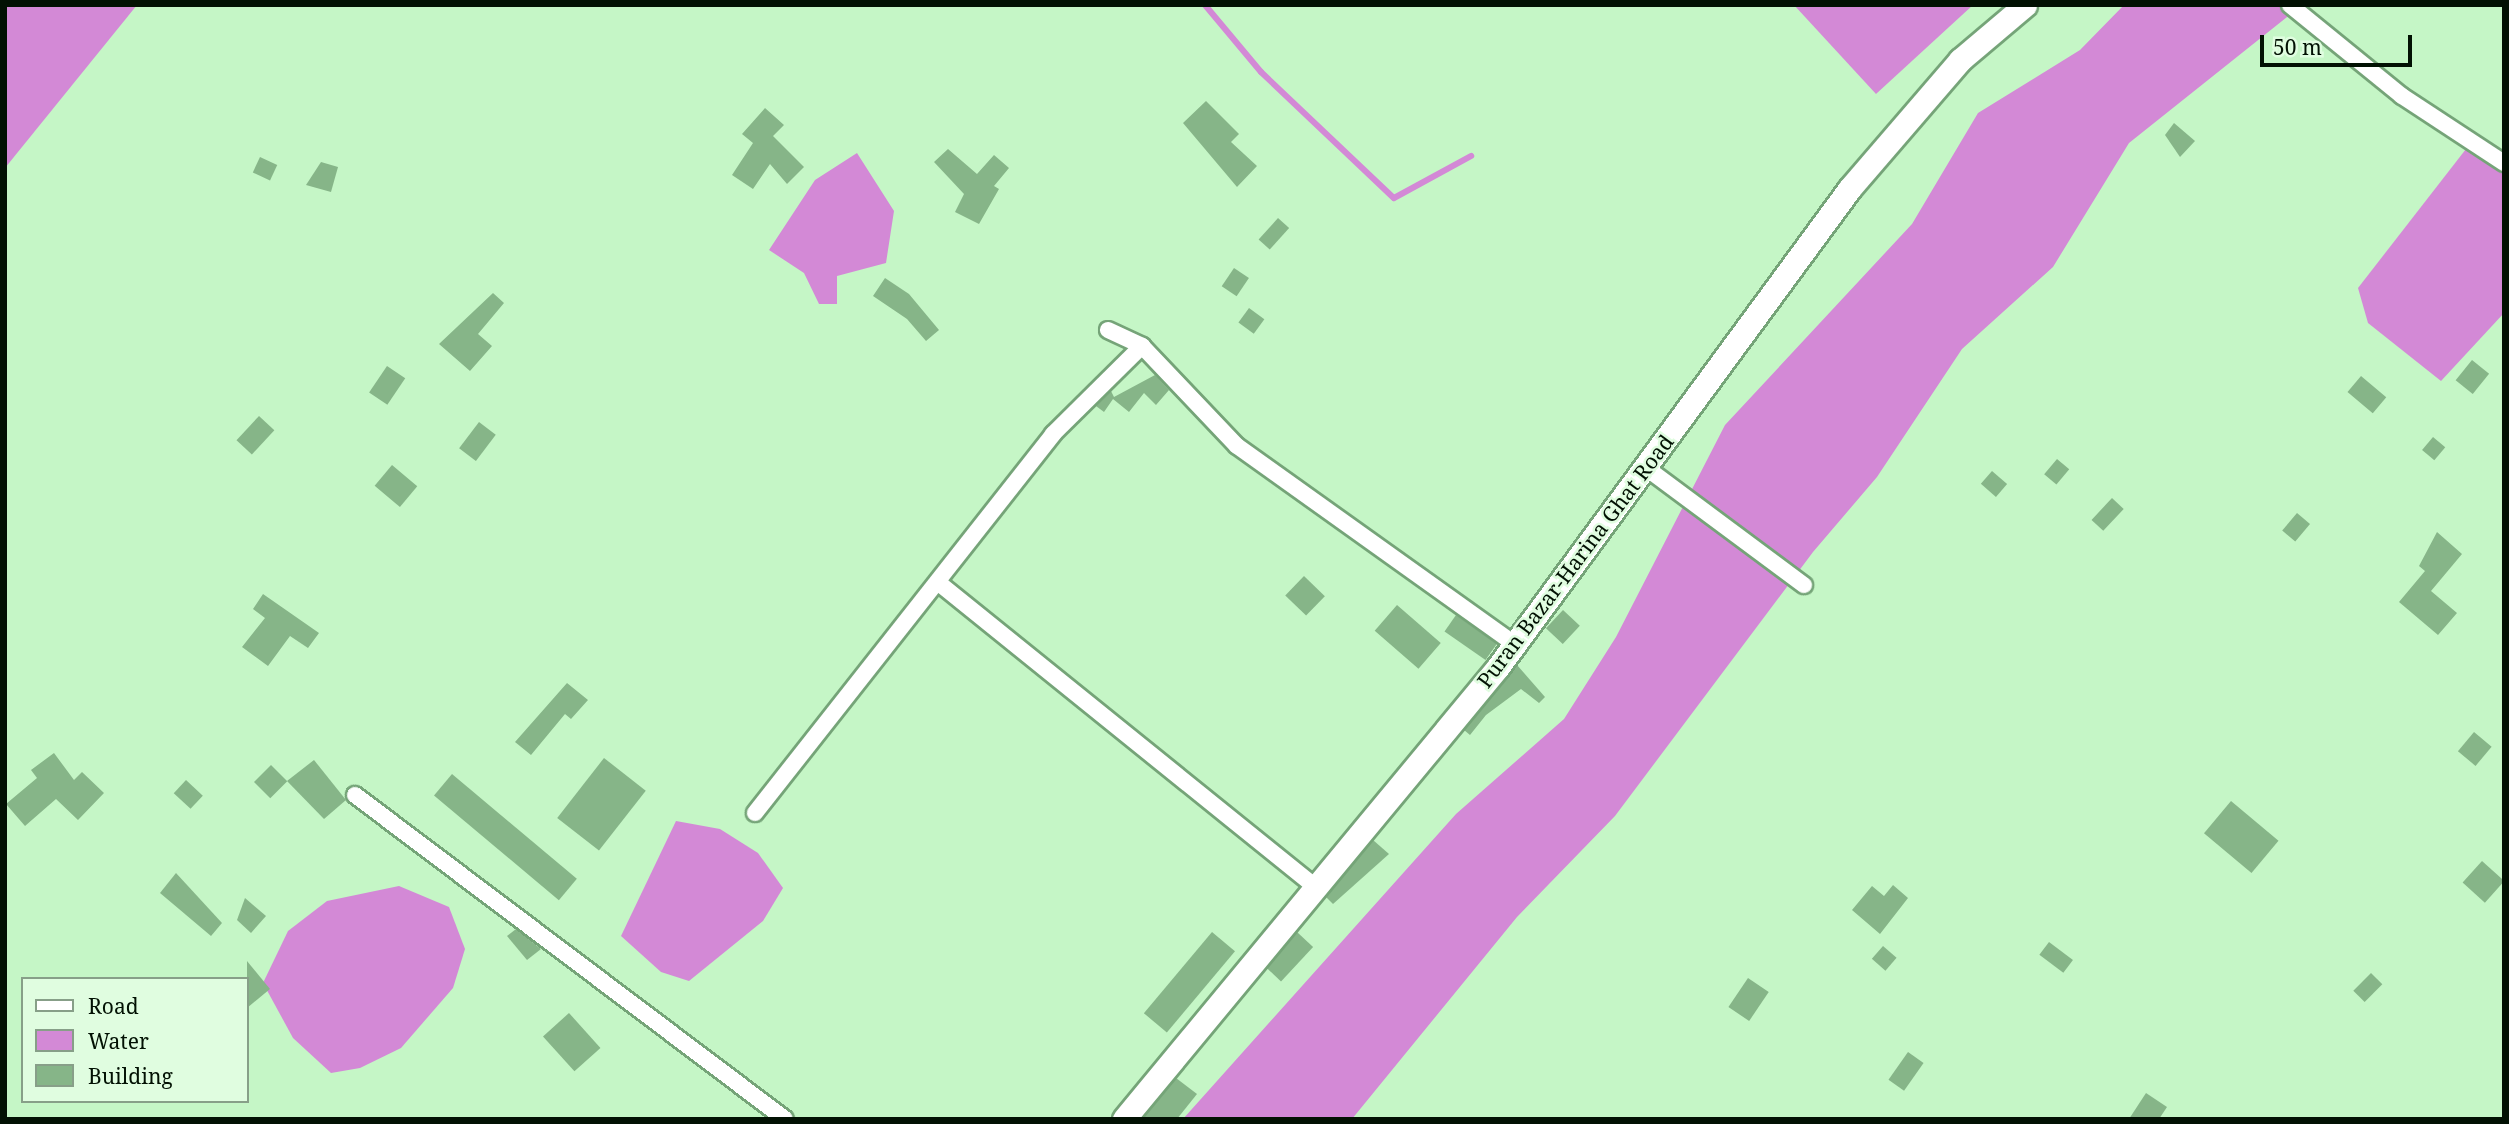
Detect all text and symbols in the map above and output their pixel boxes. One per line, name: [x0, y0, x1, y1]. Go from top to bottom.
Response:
scale bar: [2264, 21, 2416, 65]
text: 50 m: [2273, 33, 2322, 61]
street label: Puran Bazar-Harina Ghat Road: [1472, 429, 1678, 693]
legend: [21, 977, 248, 1103]
text: Road: [88, 992, 139, 1020]
text: Water: [88, 1027, 149, 1055]
text: Building: [88, 1062, 173, 1090]

